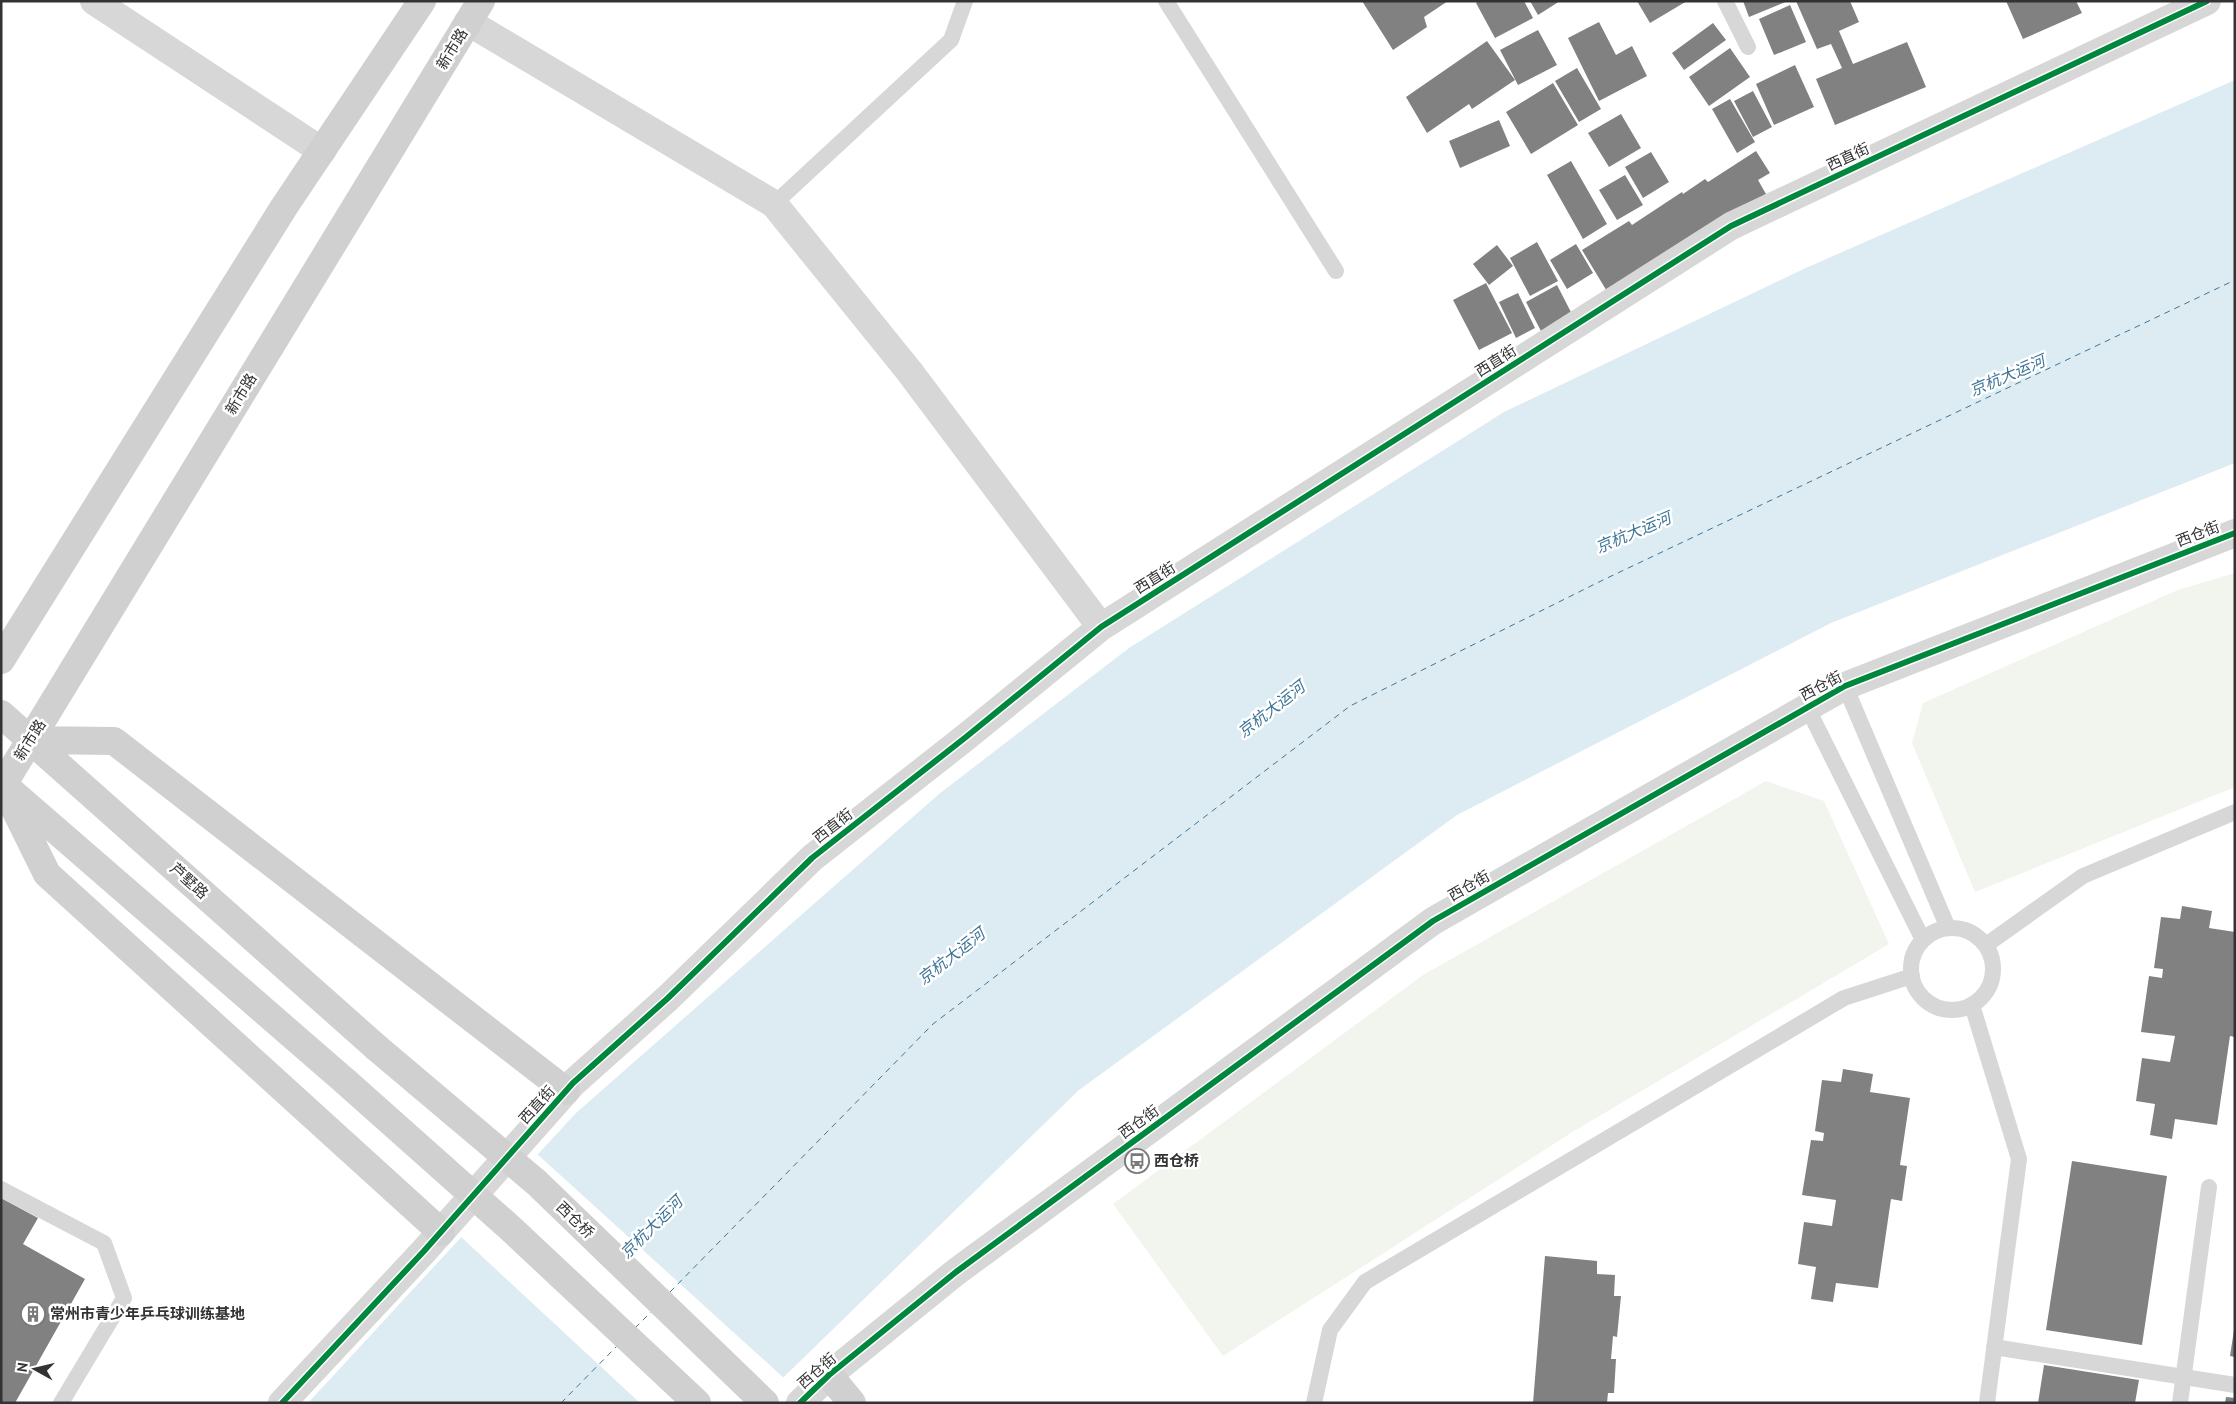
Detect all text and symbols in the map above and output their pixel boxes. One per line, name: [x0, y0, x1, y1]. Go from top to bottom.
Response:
street label: 新市路: [432, 25, 471, 73]
street label: 西直街: [1823, 138, 1872, 175]
street label: 西直街: [1472, 341, 1520, 381]
water label: 京杭大运河: [1966, 349, 2050, 400]
street label: 新市路: [221, 370, 260, 418]
water label: 京杭大运河: [1592, 506, 1676, 557]
street label: 西仓街: [2173, 517, 2222, 550]
street label: 西直街: [1131, 558, 1179, 598]
street label: 西仓街: [1796, 667, 1845, 705]
water label: 京杭大运河: [1233, 675, 1311, 742]
street label: 新市路: [10, 716, 50, 764]
street label: 西直街: [809, 804, 856, 847]
street label: 芦墅路: [166, 859, 212, 903]
street label: 西仓街: [1445, 866, 1493, 905]
water label: 京杭大运河: [913, 922, 991, 989]
street label: 西直街: [515, 1082, 559, 1128]
street label: 西仓街: [1115, 1101, 1162, 1143]
bus stop icon: 西仓桥: [1124, 1148, 1150, 1174]
place label: 西仓桥: [1154, 1151, 1199, 1170]
water label: 京杭大运河: [616, 1190, 688, 1262]
street label: 西仓桥: [553, 1197, 598, 1242]
building icon: 常州市青少年乒乓球训练基地: [20, 1301, 46, 1327]
place label: 常州市青少年乒乓球训练基地: [50, 1304, 245, 1323]
north arrow: [10, 1344, 60, 1394]
street label: 西仓街: [793, 1349, 840, 1393]
text: N: [13, 1361, 32, 1373]

